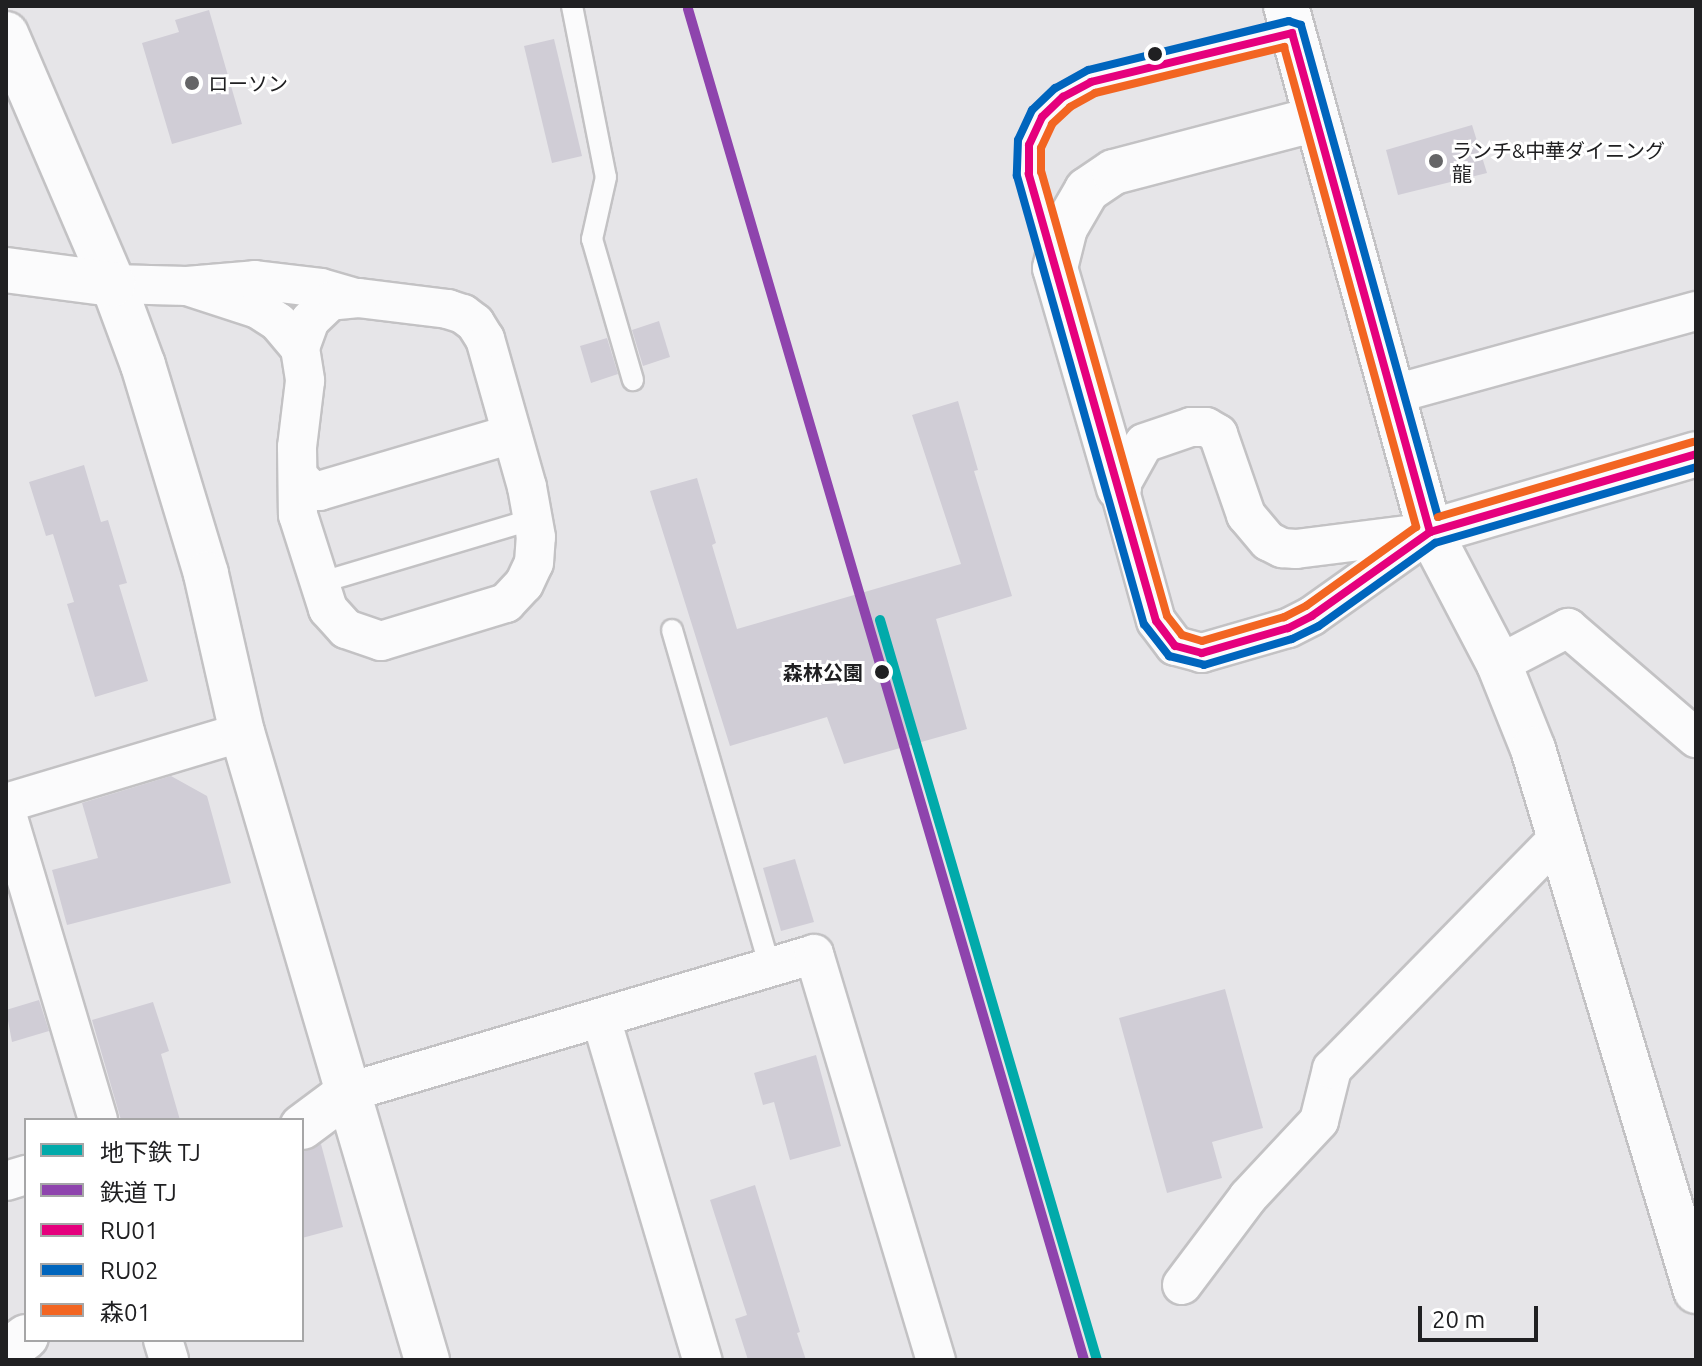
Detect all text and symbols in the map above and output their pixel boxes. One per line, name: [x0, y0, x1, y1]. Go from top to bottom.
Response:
unlabelled marker: [1147, 46, 1163, 62]
place label: ローソン: [208, 71, 288, 95]
marker: ローソン: [183, 74, 201, 92]
place label: ランチ&中華ダイニング 龍: [1452, 138, 1665, 185]
marker: ランチ&中華ダイニング 龍: [1427, 152, 1445, 170]
place label: 森林公園: [783, 660, 863, 684]
marker: 森林公園: [870, 660, 894, 684]
legend: [24, 1118, 304, 1342]
text: 地下鉄 TJ: [100, 1139, 201, 1166]
text: 鉄道 TJ: [100, 1179, 177, 1206]
text: RU01: [100, 1217, 158, 1244]
text: RU02: [100, 1257, 158, 1284]
scale bar: [1422, 1290, 1542, 1340]
text: 森01: [100, 1299, 151, 1326]
text: 20 m: [1432, 1306, 1485, 1333]

